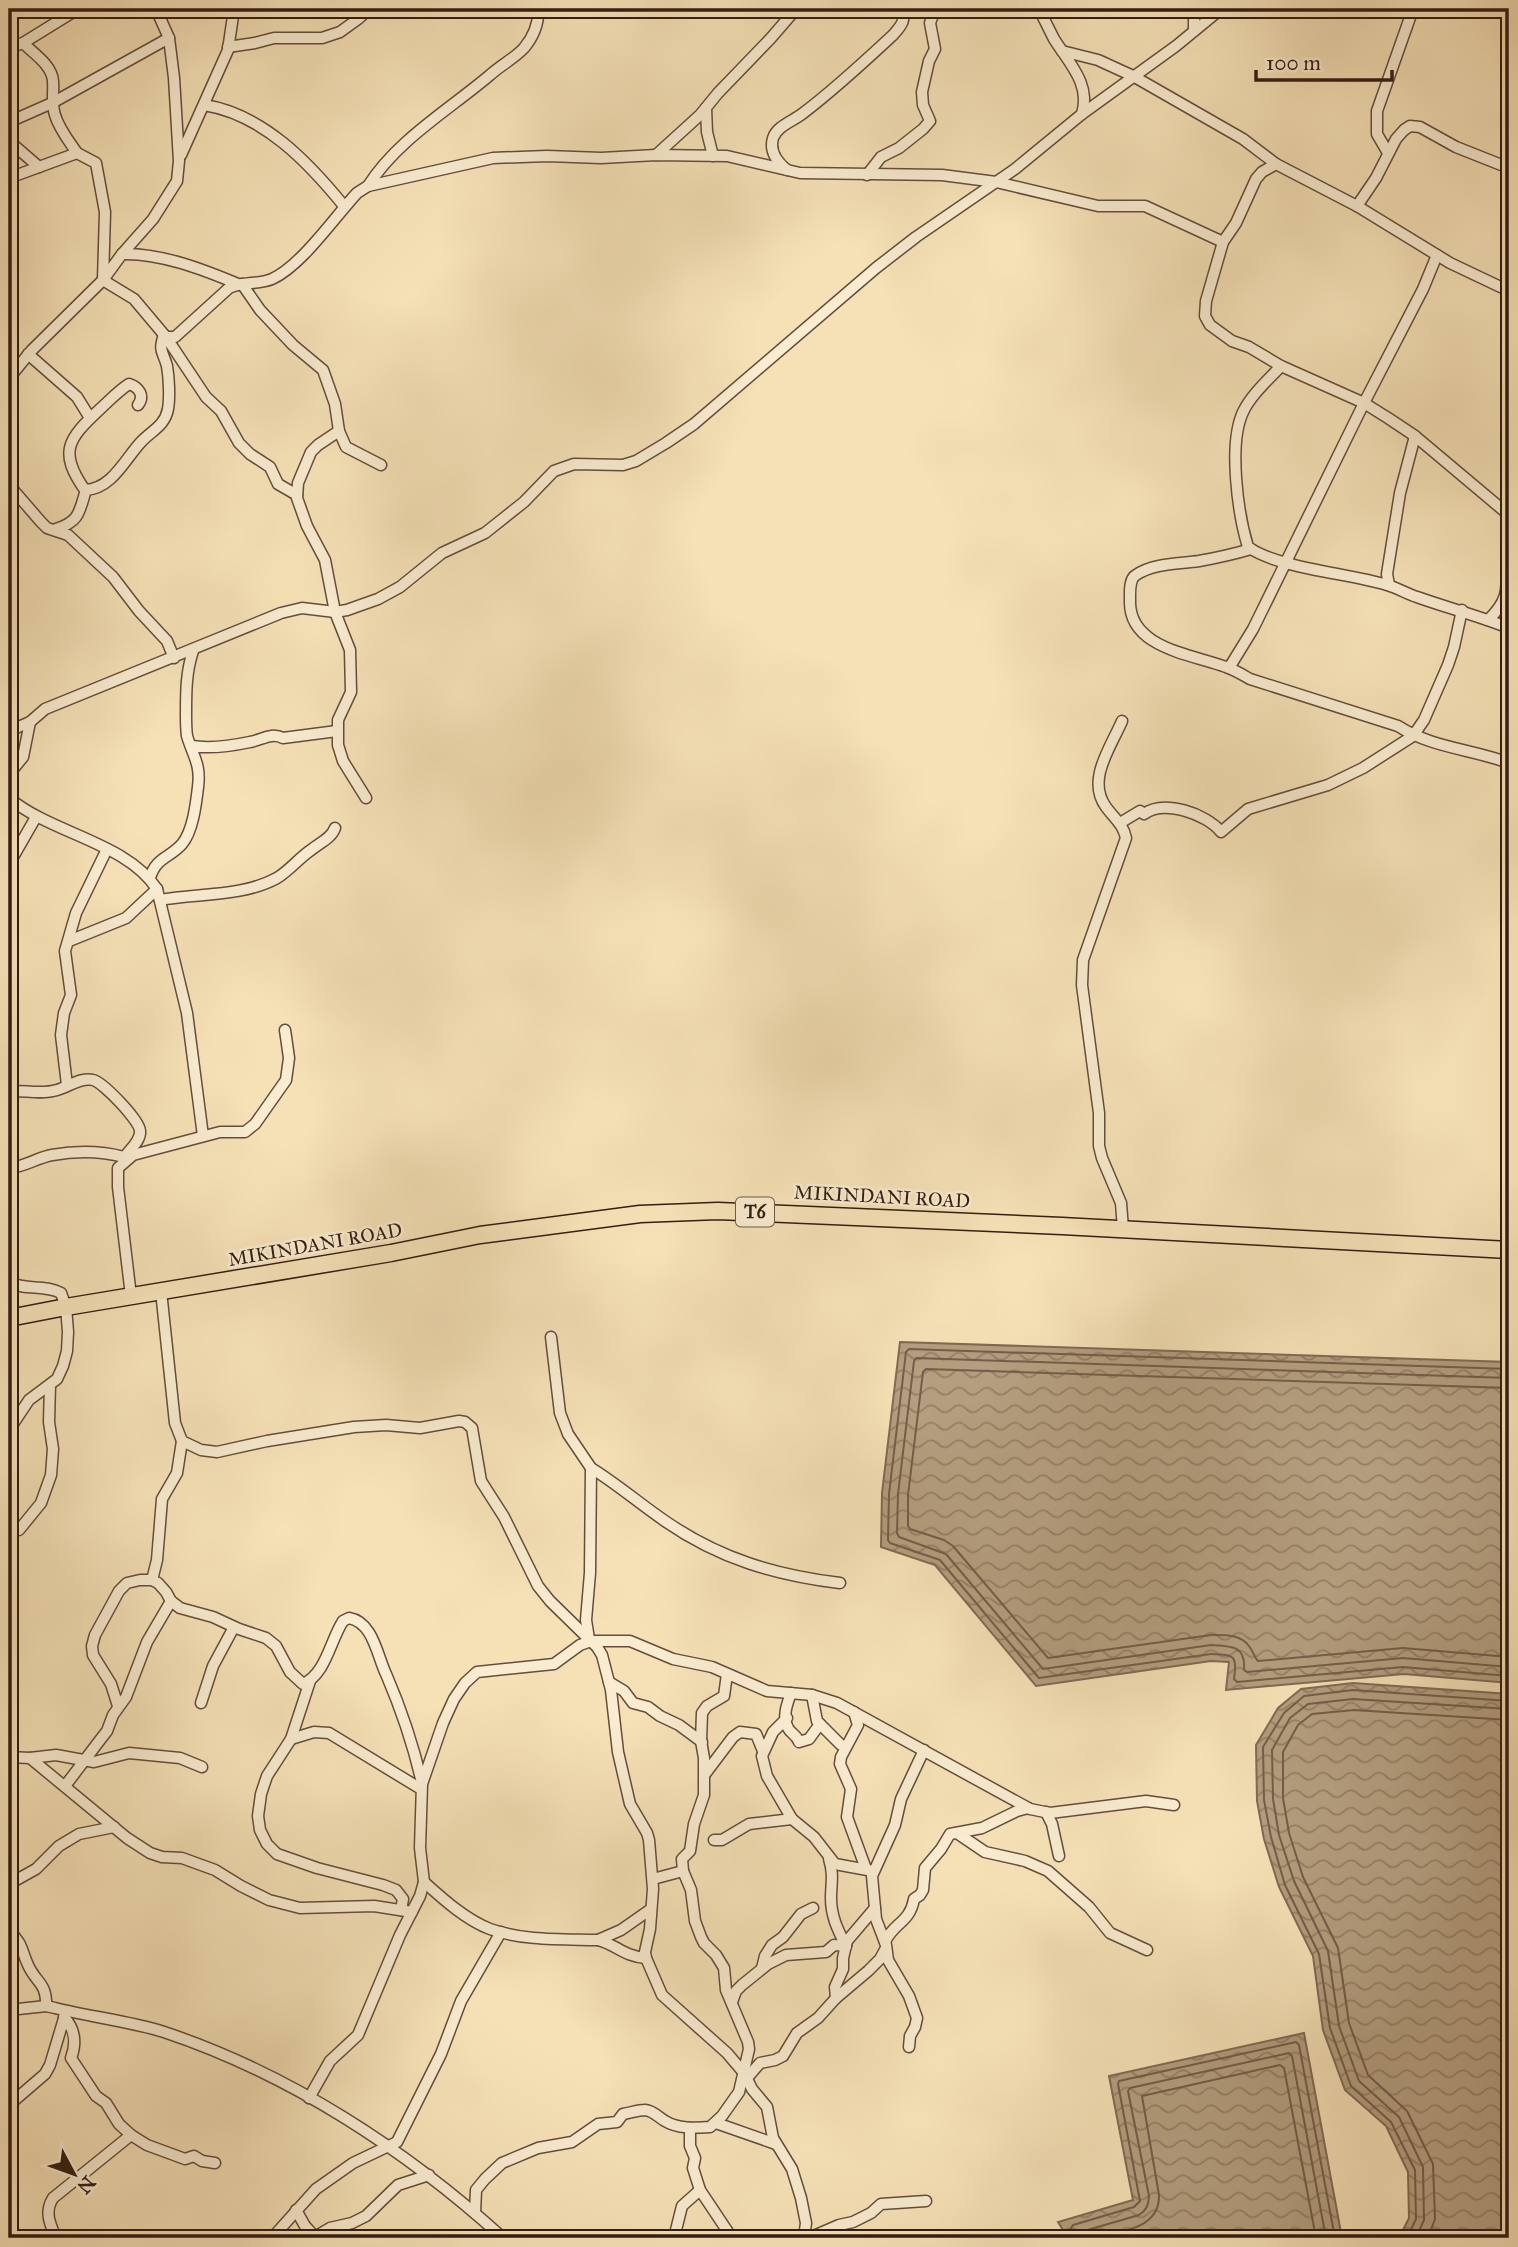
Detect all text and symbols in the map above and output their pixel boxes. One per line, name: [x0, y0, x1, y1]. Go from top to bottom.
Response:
scale bar: [1256, 38, 1392, 82]
text: 100 m: [1266, 50, 1321, 76]
street label: MIKINDANI ROAD: [793, 1180, 971, 1213]
road number: T6: [736, 1198, 774, 1226]
street label: MIKINDANI ROAD: [226, 1218, 404, 1271]
north arrow: [38, 2138, 108, 2208]
text: N: [72, 2171, 100, 2198]

